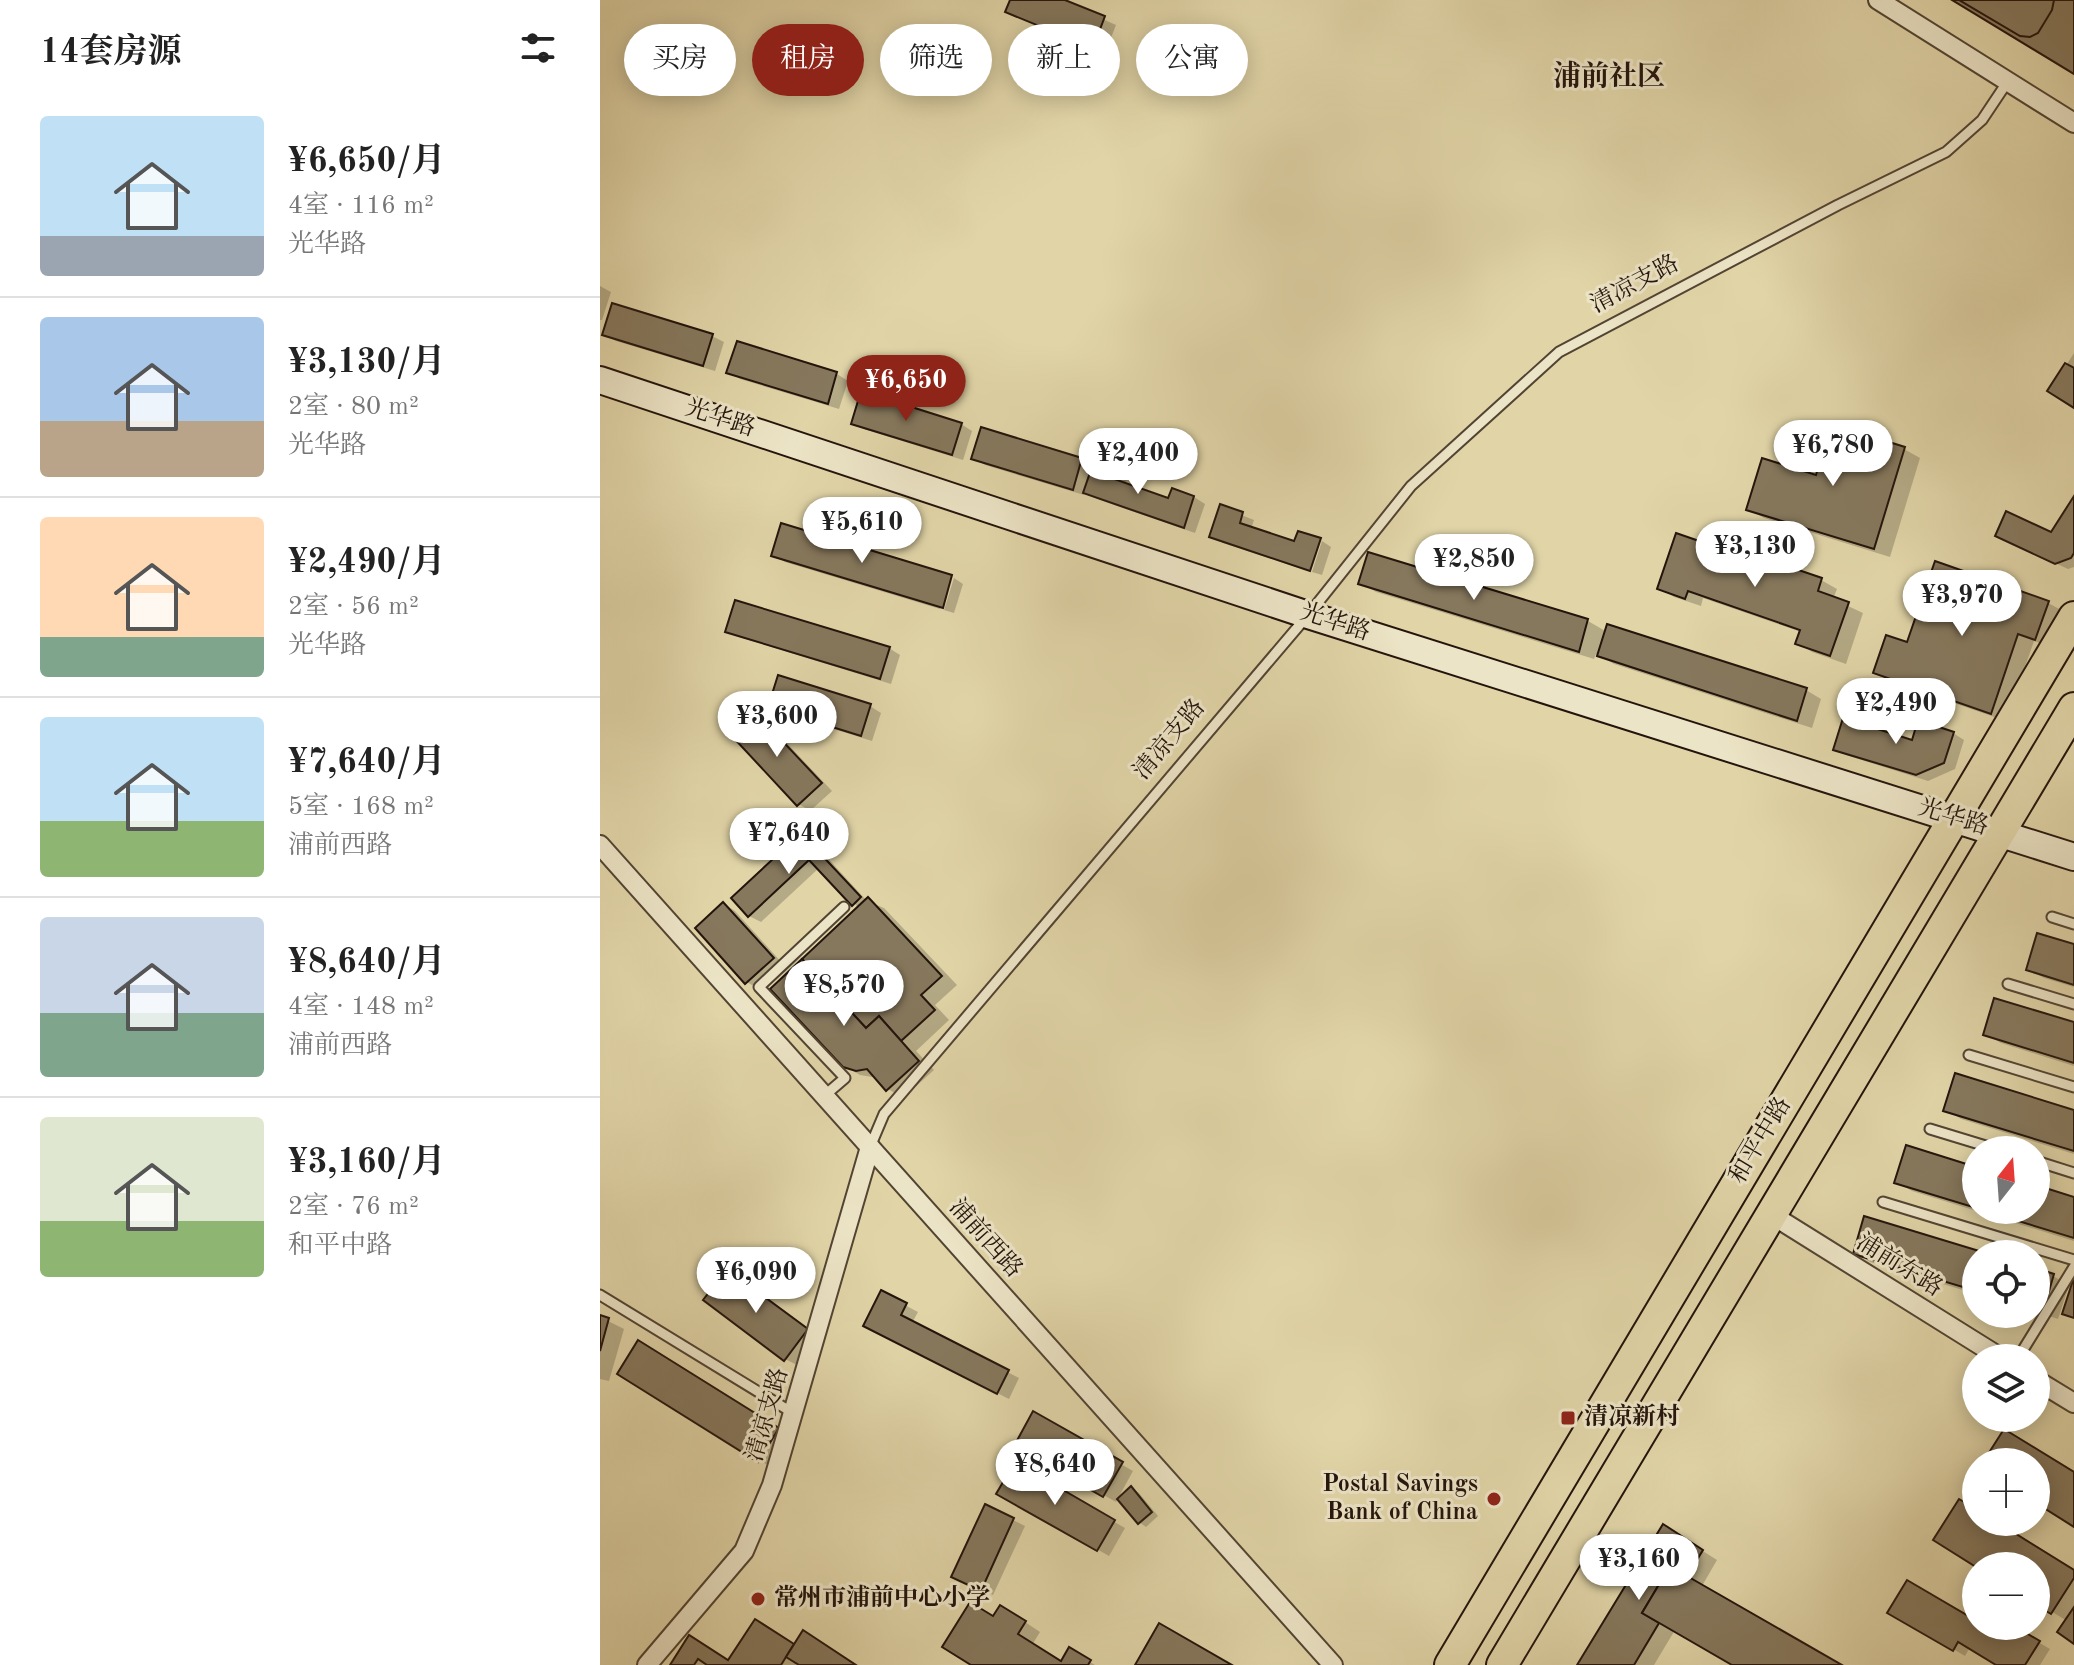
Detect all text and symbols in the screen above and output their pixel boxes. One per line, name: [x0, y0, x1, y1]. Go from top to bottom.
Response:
chip: 买房: [624, 24, 736, 96]
chip: 租房: [752, 24, 864, 96]
chip: 筛选: [880, 24, 992, 96]
chip: 新上: [1008, 24, 1120, 96]
chip: 公寓: [1136, 24, 1248, 96]
icon: filters: [516, 26, 560, 70]
text: 14套房源: [40, 36, 181, 70]
district label: 浦前社区: [1553, 60, 1665, 92]
text: ¥6,650/月: [288, 145, 445, 179]
icon: home: [104, 148, 200, 244]
text: 4室 · 116 m²: [288, 193, 434, 219]
text: 光华路: [288, 232, 366, 258]
street label: 清凉支路: [1586, 249, 1683, 318]
text: ¥3,130/月: [288, 346, 445, 380]
icon: home: [104, 349, 200, 445]
pin: ¥6,650: [841, 355, 971, 423]
text: ¥6,650: [865, 368, 947, 394]
text: 2室 · 80 m²: [288, 394, 419, 420]
street label: 光华路: [682, 394, 759, 442]
pin: ¥6,780: [1768, 420, 1898, 488]
pin: ¥2,400: [1073, 428, 1203, 496]
text: 光华路: [288, 433, 366, 459]
text: ¥6,780: [1792, 433, 1874, 459]
text: ¥2,400: [1097, 441, 1179, 467]
pin: ¥5,610: [797, 497, 927, 565]
text: ¥5,610: [821, 510, 903, 536]
pin: ¥3,130: [1690, 521, 1820, 589]
pin: ¥2,850: [1409, 534, 1539, 602]
text: ¥3,130: [1714, 534, 1796, 560]
text: ¥2,490/月: [288, 546, 445, 580]
text: ¥2,850: [1433, 547, 1515, 573]
icon: home: [104, 549, 200, 645]
pin: ¥3,970: [1897, 570, 2027, 638]
text: ¥3,970: [1921, 583, 2003, 609]
text: 2室 · 56 m²: [288, 594, 419, 620]
street label: 光华路: [1297, 598, 1374, 646]
text: 光华路: [288, 633, 366, 659]
pin: ¥2,490: [1831, 678, 1961, 746]
pin: ¥3,600: [712, 691, 842, 759]
text: ¥2,490: [1855, 691, 1937, 717]
street label: 清凉支路: [1128, 694, 1210, 784]
text: ¥3,600: [736, 704, 818, 730]
text: ¥7,640/月: [288, 746, 445, 780]
icon: home: [104, 749, 200, 845]
street label: 光华路: [1915, 793, 1992, 840]
text: 5室 · 168 m²: [288, 794, 434, 820]
pin: ¥7,640: [724, 808, 854, 876]
text: ¥7,640: [748, 821, 830, 847]
text: 浦前西路: [288, 833, 392, 859]
text: ¥8,640/月: [288, 946, 445, 980]
icon: home: [104, 949, 200, 1045]
pin: ¥8,570: [779, 960, 909, 1028]
text: ¥8,570: [803, 973, 885, 999]
text: 4室 · 148 m²: [288, 994, 434, 1020]
text: 浦前西路: [288, 1033, 392, 1059]
street label: 和平中路: [1723, 1092, 1796, 1188]
north arrow: [1962, 1136, 2050, 1224]
map controls: [1962, 1136, 2050, 1640]
text: ¥3,160/月: [288, 1146, 445, 1180]
icon: home: [104, 1149, 200, 1245]
street label: 浦前西路: [944, 1193, 1028, 1283]
text: 2室 · 76 m²: [288, 1194, 419, 1220]
street label: 浦前东路: [1852, 1228, 1948, 1302]
text: 和平中路: [288, 1233, 392, 1259]
button: locate: [1962, 1240, 2050, 1328]
pin: ¥6,090: [691, 1247, 821, 1315]
text: ¥6,090: [715, 1260, 797, 1286]
button: layers: [1962, 1344, 2050, 1432]
street label: 清凉支路: [740, 1365, 793, 1464]
place label: 清凉新村: [1584, 1403, 1680, 1430]
marker: 清凉新村: [1559, 1409, 1577, 1427]
pin: ¥8,640: [990, 1439, 1120, 1507]
button: +: [1962, 1448, 2050, 1536]
text: ¥8,640: [1014, 1452, 1096, 1478]
place label: Postal Savings Bank of China: [1322, 1473, 1478, 1525]
marker: Postal Savings Bank of China: [1485, 1490, 1503, 1508]
pin: ¥3,160: [1574, 1534, 1704, 1602]
text: ¥3,160: [1598, 1547, 1680, 1573]
button: −: [1962, 1552, 2050, 1640]
place label: 常州市浦前中心小学: [774, 1584, 990, 1611]
marker: 常州市浦前中心小学: [749, 1590, 767, 1608]

